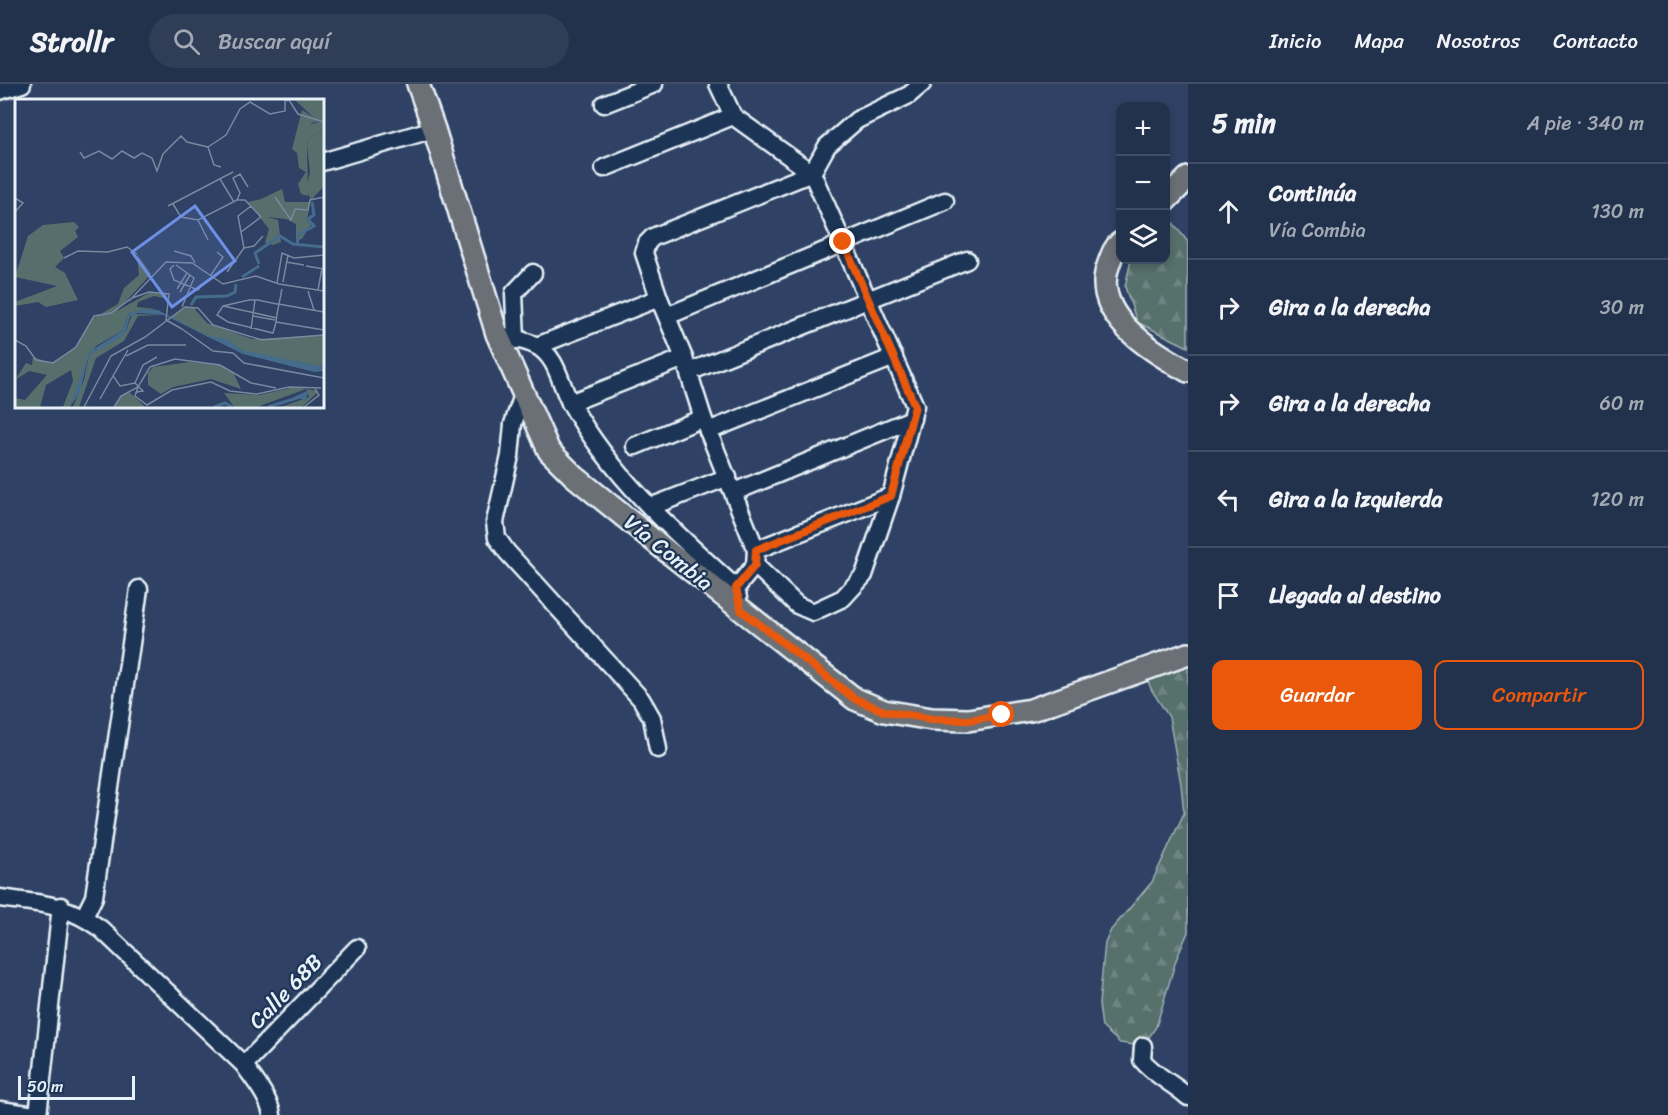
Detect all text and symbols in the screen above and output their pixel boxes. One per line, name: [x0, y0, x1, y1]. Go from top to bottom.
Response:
search box: [149, 14, 569, 68]
text: Strollr: [30, 17, 113, 66]
text: Buscar aquí: [218, 22, 330, 61]
text: Inicio: [1269, 22, 1321, 60]
text: Mapa: [1354, 22, 1404, 60]
text: Nosotros: [1437, 22, 1520, 60]
text: Contacto: [1553, 22, 1638, 60]
icon: search: [170, 25, 203, 58]
inset map: [15, 99, 324, 408]
text: 5 min: [1212, 100, 1276, 146]
map controls: [1116, 102, 1170, 264]
button: +: [1116, 102, 1170, 156]
text: A pie · 340 m: [1527, 106, 1644, 141]
button: −: [1116, 156, 1170, 210]
text: Continúa: [1269, 174, 1356, 213]
text: 130 m: [1591, 194, 1644, 229]
icon: ahead: [1212, 195, 1245, 228]
button: layers: [1116, 210, 1170, 264]
text: Vía Combia: [1269, 213, 1366, 248]
route end: [829, 228, 855, 254]
text: Gira a la derecha: [1269, 288, 1430, 327]
text: 30 m: [1600, 290, 1644, 325]
icon: right: [1212, 291, 1245, 324]
text: Gira a la derecha: [1269, 384, 1430, 423]
text: 60 m: [1599, 386, 1644, 421]
icon: right: [1212, 387, 1245, 420]
text: Gira a la izquierda: [1269, 480, 1442, 519]
text: 120 m: [1591, 482, 1644, 517]
icon: left: [1212, 483, 1245, 516]
street label: Vía Combia: [615, 504, 722, 601]
text: Llegada al destino: [1269, 576, 1441, 615]
icon: arrive: [1212, 579, 1245, 612]
button: Guardar: [1212, 660, 1422, 730]
button: Compartir: [1434, 660, 1644, 730]
route start: [988, 701, 1014, 727]
street label: Calle 68B: [239, 944, 332, 1039]
text: 50 m: [27, 1072, 63, 1101]
scale bar: [18, 1073, 135, 1100]

